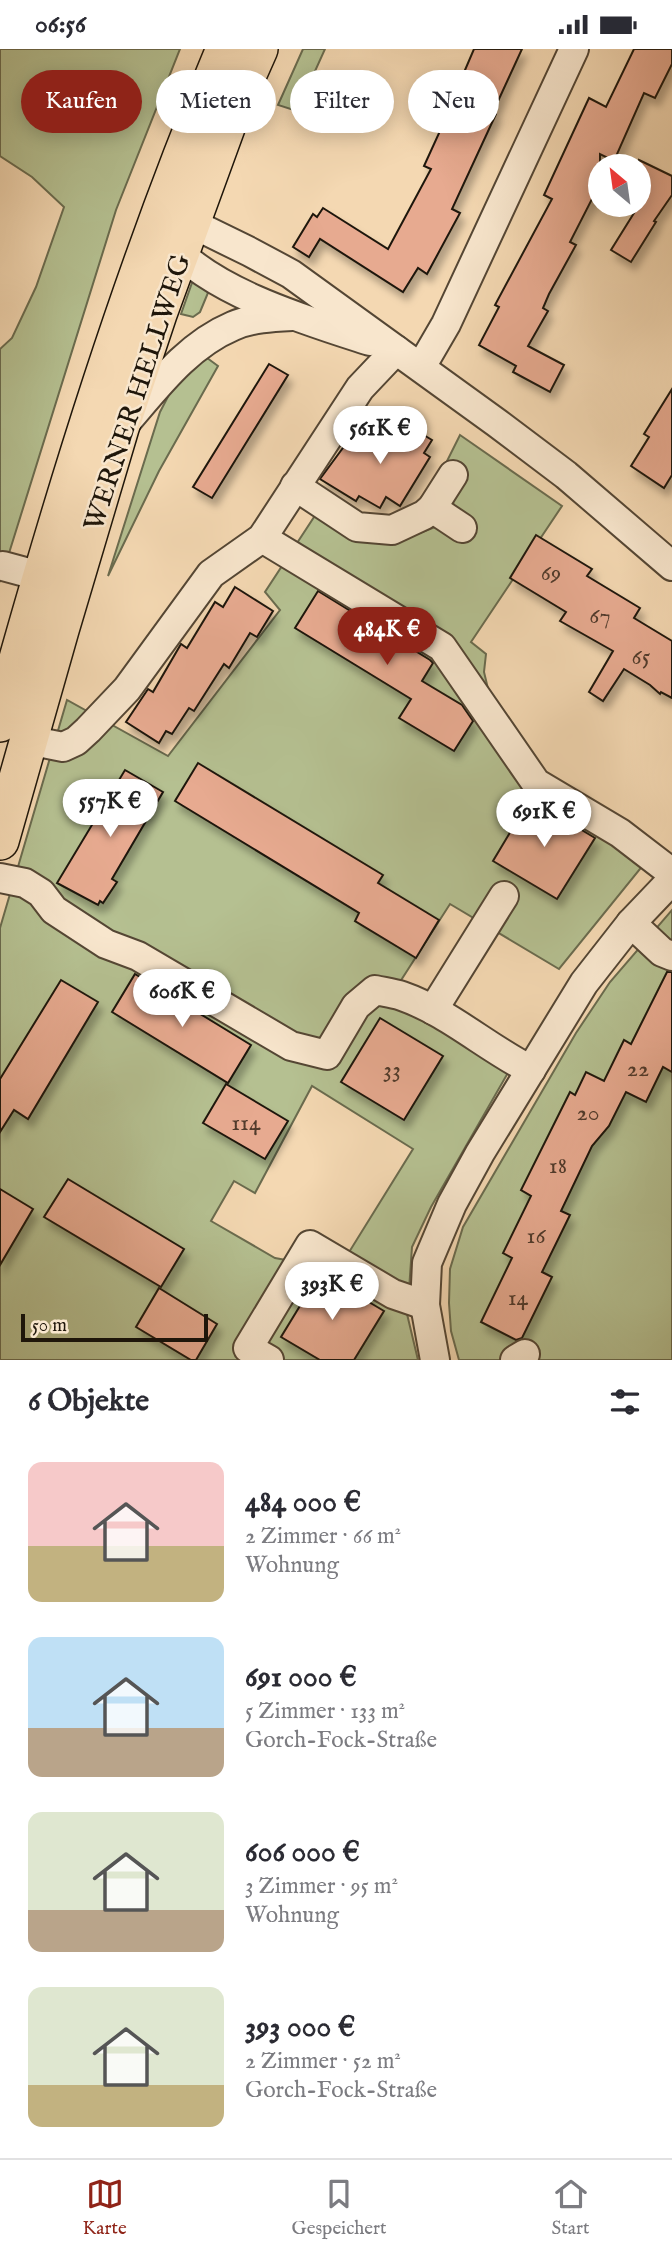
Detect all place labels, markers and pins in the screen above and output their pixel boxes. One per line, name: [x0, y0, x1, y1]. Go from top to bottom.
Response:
pin: 561K €: [323, 407, 437, 466]
pin: 484K €: [330, 607, 444, 667]
pin: 557K €: [53, 779, 167, 839]
pin: 691K €: [487, 789, 601, 849]
pin: 606K €: [125, 969, 239, 1029]
pin: 393K €: [275, 1263, 389, 1322]

